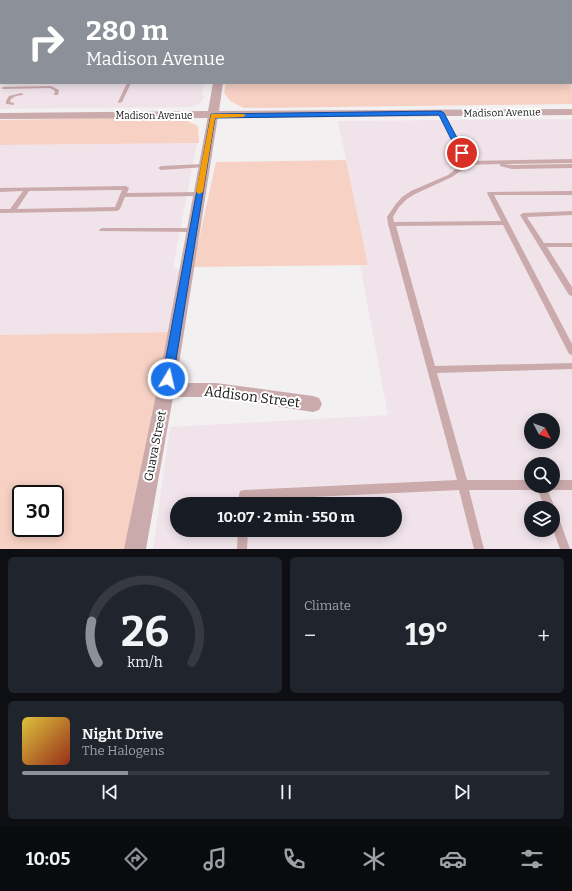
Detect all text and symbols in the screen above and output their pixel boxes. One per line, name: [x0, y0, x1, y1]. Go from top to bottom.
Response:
text: 280 m: [86, 14, 168, 47]
icon: right: [20, 16, 72, 68]
text: Madison Avenue: [86, 48, 225, 70]
street label: Madison Avenue: [463, 106, 541, 120]
street label: Madison Avenue: [115, 110, 193, 122]
pin: [445, 136, 479, 170]
icon: arrive: [451, 142, 473, 164]
position arrow: [147, 358, 189, 400]
street label: Addison Street: [203, 383, 301, 411]
street label: Guava Street: [141, 409, 169, 482]
north arrow: [524, 413, 560, 449]
map controls: [524, 413, 560, 537]
button: search: [524, 457, 560, 493]
speed limit sign: 30: [12, 485, 64, 537]
button: layers: [524, 501, 560, 537]
text: 10:07 · 2 min · 550 m: [217, 508, 355, 526]
text: Climate: [304, 598, 351, 613]
text: 26: [121, 607, 169, 657]
text: 19°: [405, 617, 449, 653]
text: −: [304, 622, 316, 649]
text: +: [537, 622, 550, 649]
text: km/h: [127, 654, 163, 671]
text: Night Drive: [82, 725, 163, 743]
text: The Halogens: [82, 743, 164, 758]
icon: previous: [99, 781, 121, 803]
icon: pause: [275, 781, 297, 803]
icon: next: [451, 781, 473, 803]
icon: directions: [122, 845, 150, 873]
icon: music: [201, 845, 229, 873]
icon: phone: [280, 845, 308, 873]
icon: climate: [360, 845, 388, 873]
icon: car: [439, 845, 467, 873]
icon: filters: [518, 845, 546, 873]
text: 10:05: [26, 848, 70, 870]

